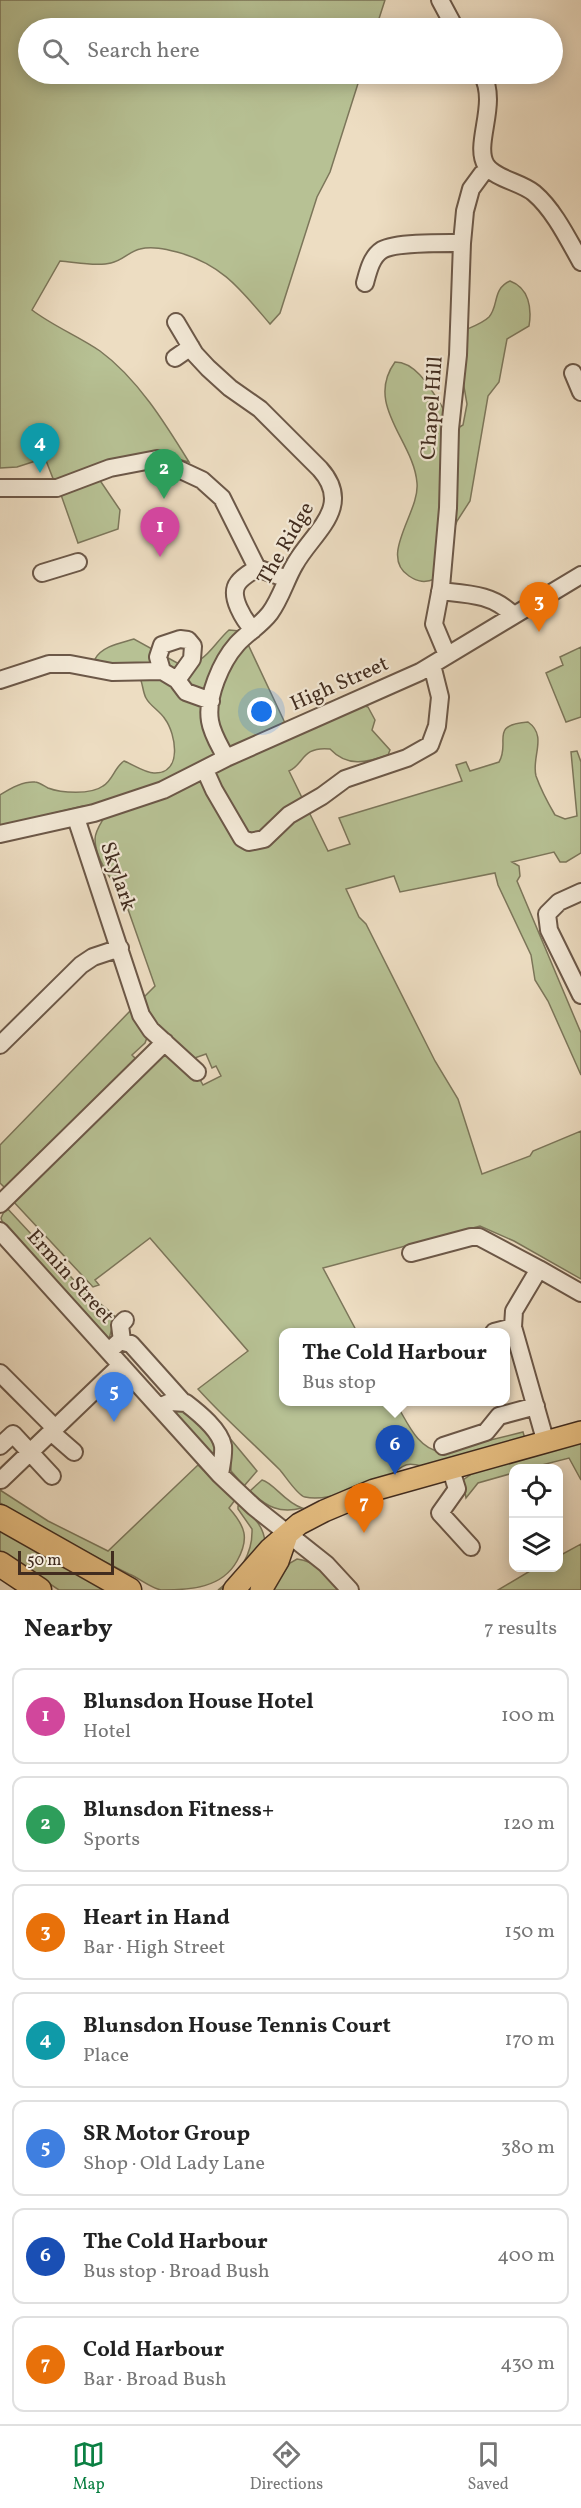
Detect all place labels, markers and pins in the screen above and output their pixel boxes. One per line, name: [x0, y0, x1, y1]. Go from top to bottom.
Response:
pin: 4: [20, 424, 60, 473]
pin: 2: [144, 450, 184, 499]
pin: 1: [140, 508, 180, 557]
pin: 3: [520, 582, 558, 632]
pin: 5: [94, 1372, 134, 1422]
pin: 6: [376, 1426, 414, 1475]
pin: 7: [344, 1484, 384, 1533]

